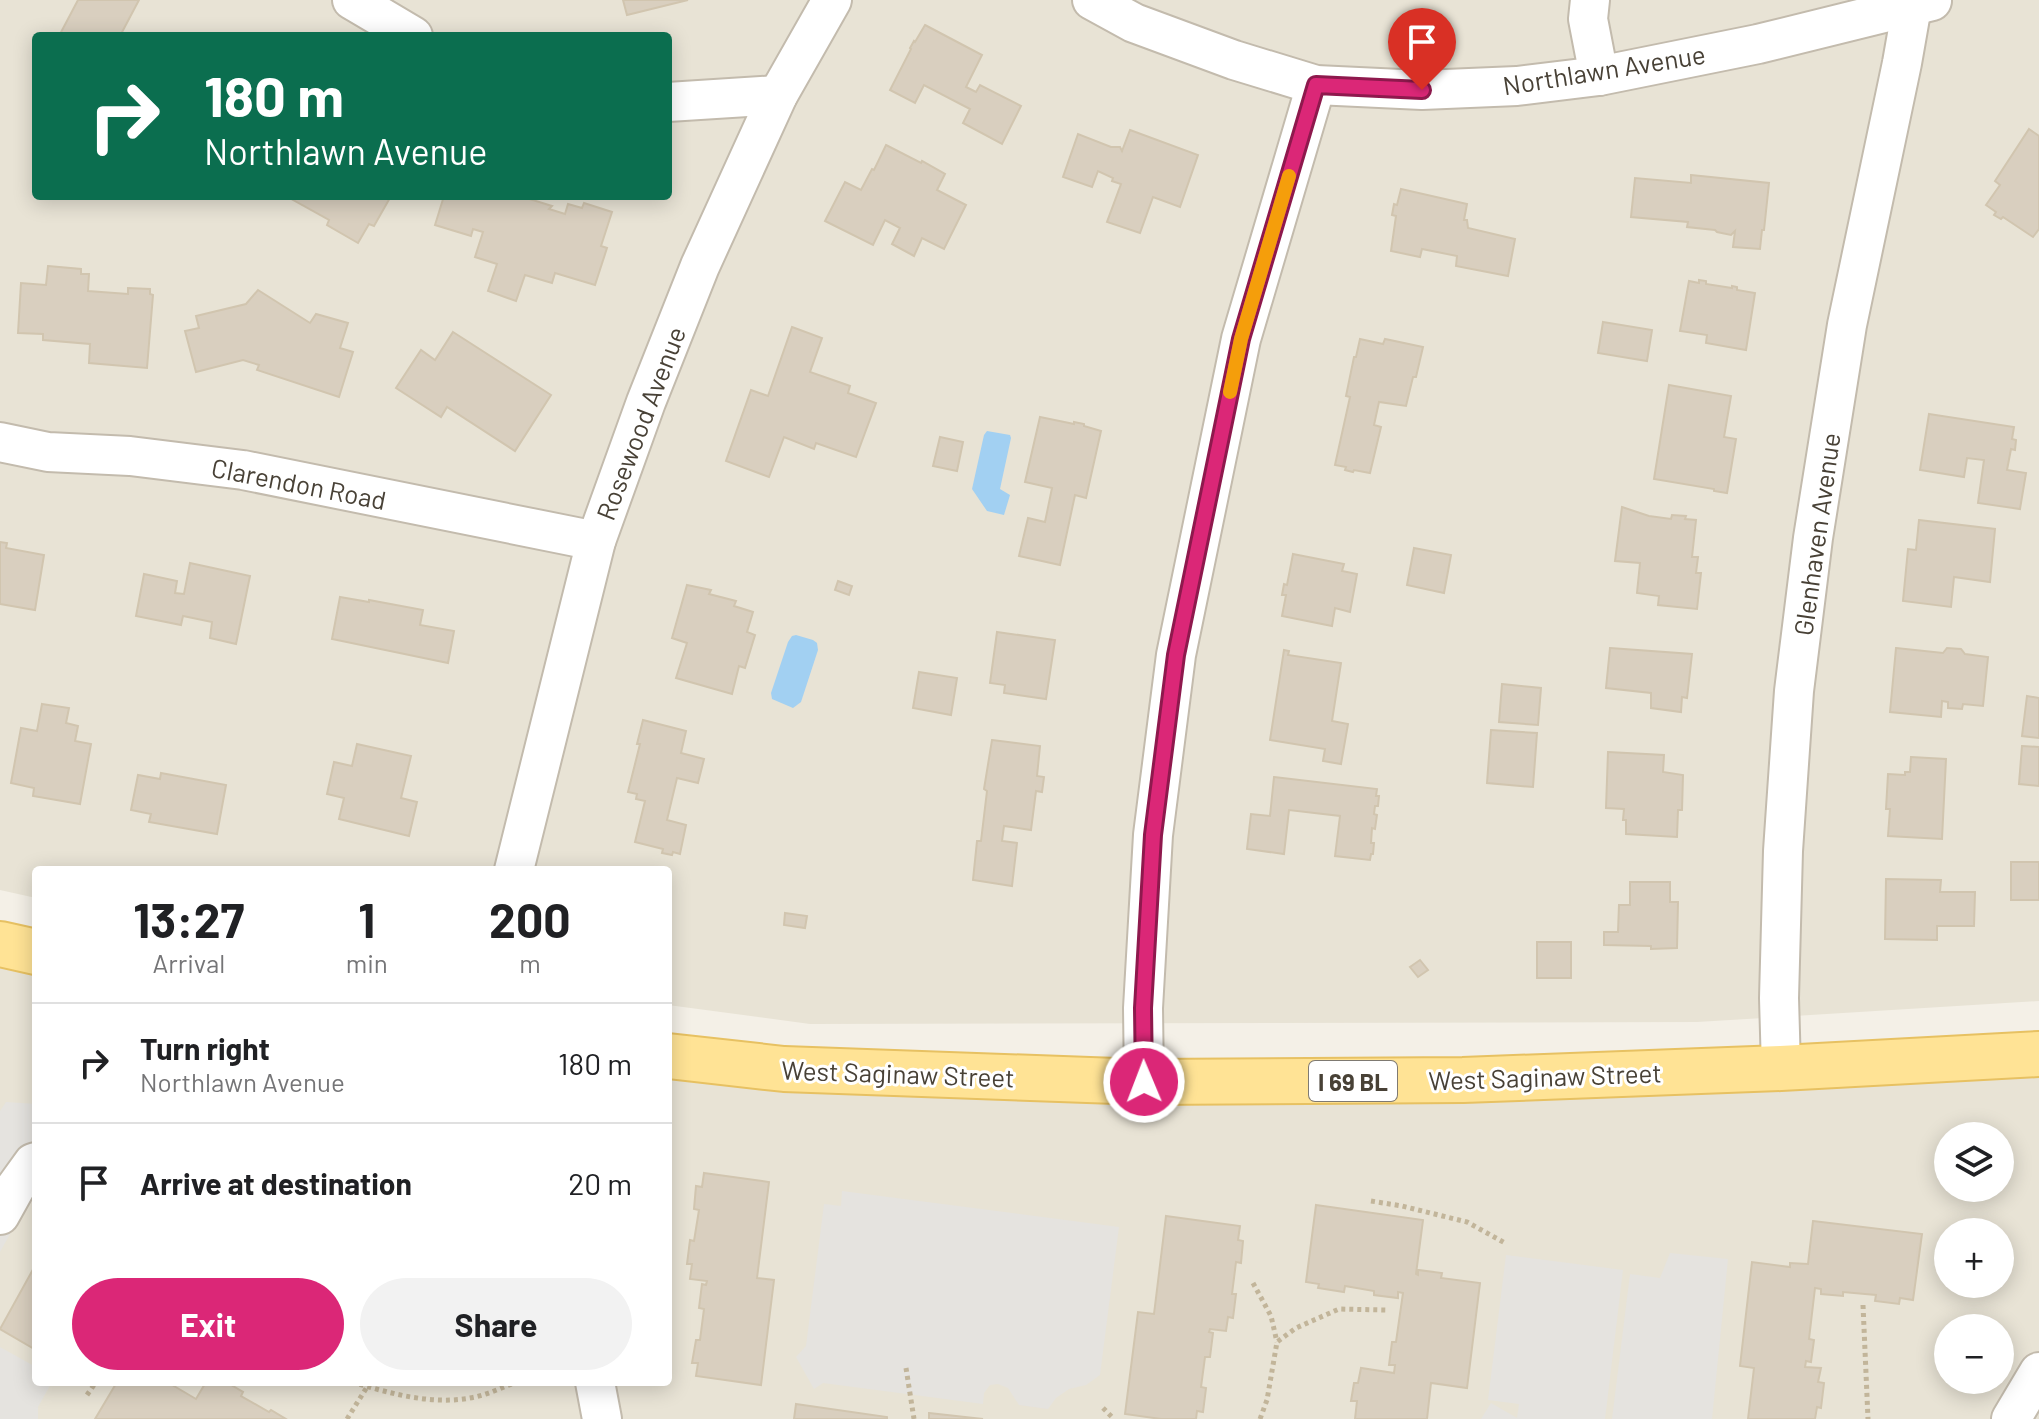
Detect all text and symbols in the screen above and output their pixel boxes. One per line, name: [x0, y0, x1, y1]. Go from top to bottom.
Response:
pin: [1388, 8, 1456, 90]
icon: arrive: [1400, 20, 1444, 64]
street label: Northlawn Avenue: [1500, 38, 1708, 100]
text: 180 m: [204, 61, 344, 128]
icon: right: [72, 64, 176, 168]
text: Northlawn Avenue: [204, 129, 488, 172]
street label: Rosewood Avenue: [589, 322, 691, 524]
street label: Glenhaven Avenue: [1786, 431, 1846, 637]
street label: Clarendon Road: [209, 451, 389, 515]
text: 13:27: [133, 890, 244, 948]
text: 1: [358, 890, 375, 948]
text: 200: [489, 890, 571, 948]
text: Arrival: [152, 947, 225, 978]
text: min: [346, 947, 388, 978]
text: m: [519, 947, 541, 978]
text: Turn right: [140, 1030, 270, 1066]
position arrow: [1102, 1040, 1186, 1124]
icon: right: [72, 1041, 116, 1085]
text: 180 m: [558, 1045, 632, 1081]
street label: West Saginaw Street: [781, 1053, 1015, 1093]
street label: West Saginaw Street: [1428, 1056, 1662, 1096]
road number: I 69 BL: [1309, 1061, 1397, 1101]
text: Northlawn Avenue: [140, 1066, 345, 1097]
map controls: [1934, 1122, 2014, 1394]
button: layers: [1934, 1122, 2014, 1202]
icon: arrive: [72, 1161, 116, 1205]
text: Arrive at destination: [140, 1165, 412, 1201]
text: 20 m: [568, 1165, 632, 1201]
button: +: [1934, 1218, 2014, 1298]
button: Exit: [72, 1278, 344, 1370]
button: Share: [360, 1278, 632, 1370]
button: −: [1934, 1314, 2014, 1394]

